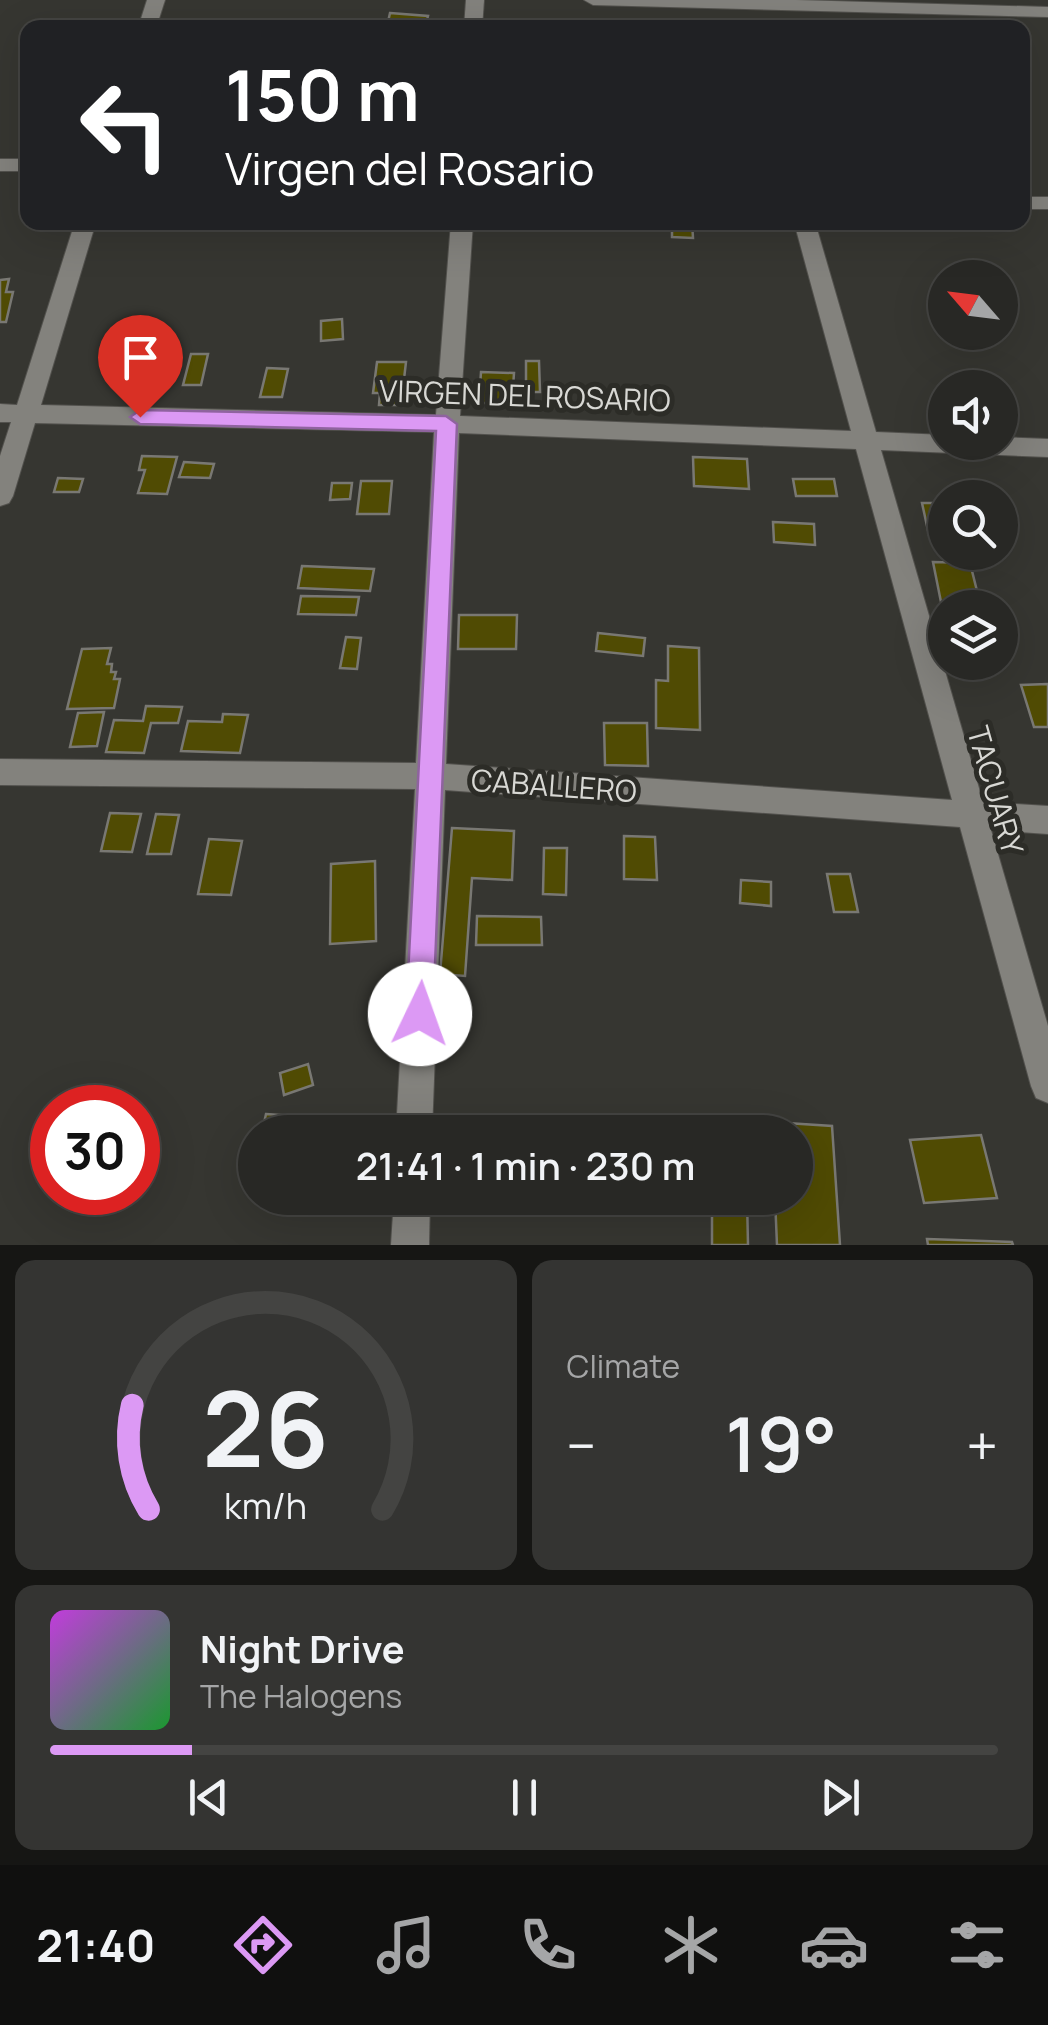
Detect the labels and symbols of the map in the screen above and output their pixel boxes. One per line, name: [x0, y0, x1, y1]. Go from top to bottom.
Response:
north arrow: [928, 260, 1018, 350]
pin: [98, 315, 183, 418]
street label: VIRGEN DEL ROSARIO: [379, 369, 671, 421]
street label: TACUARY: [958, 721, 1034, 859]
street label: CABALLERO: [470, 759, 638, 811]
position arrow: [368, 962, 472, 1066]
speed limit sign: 30: [30, 1085, 160, 1215]

